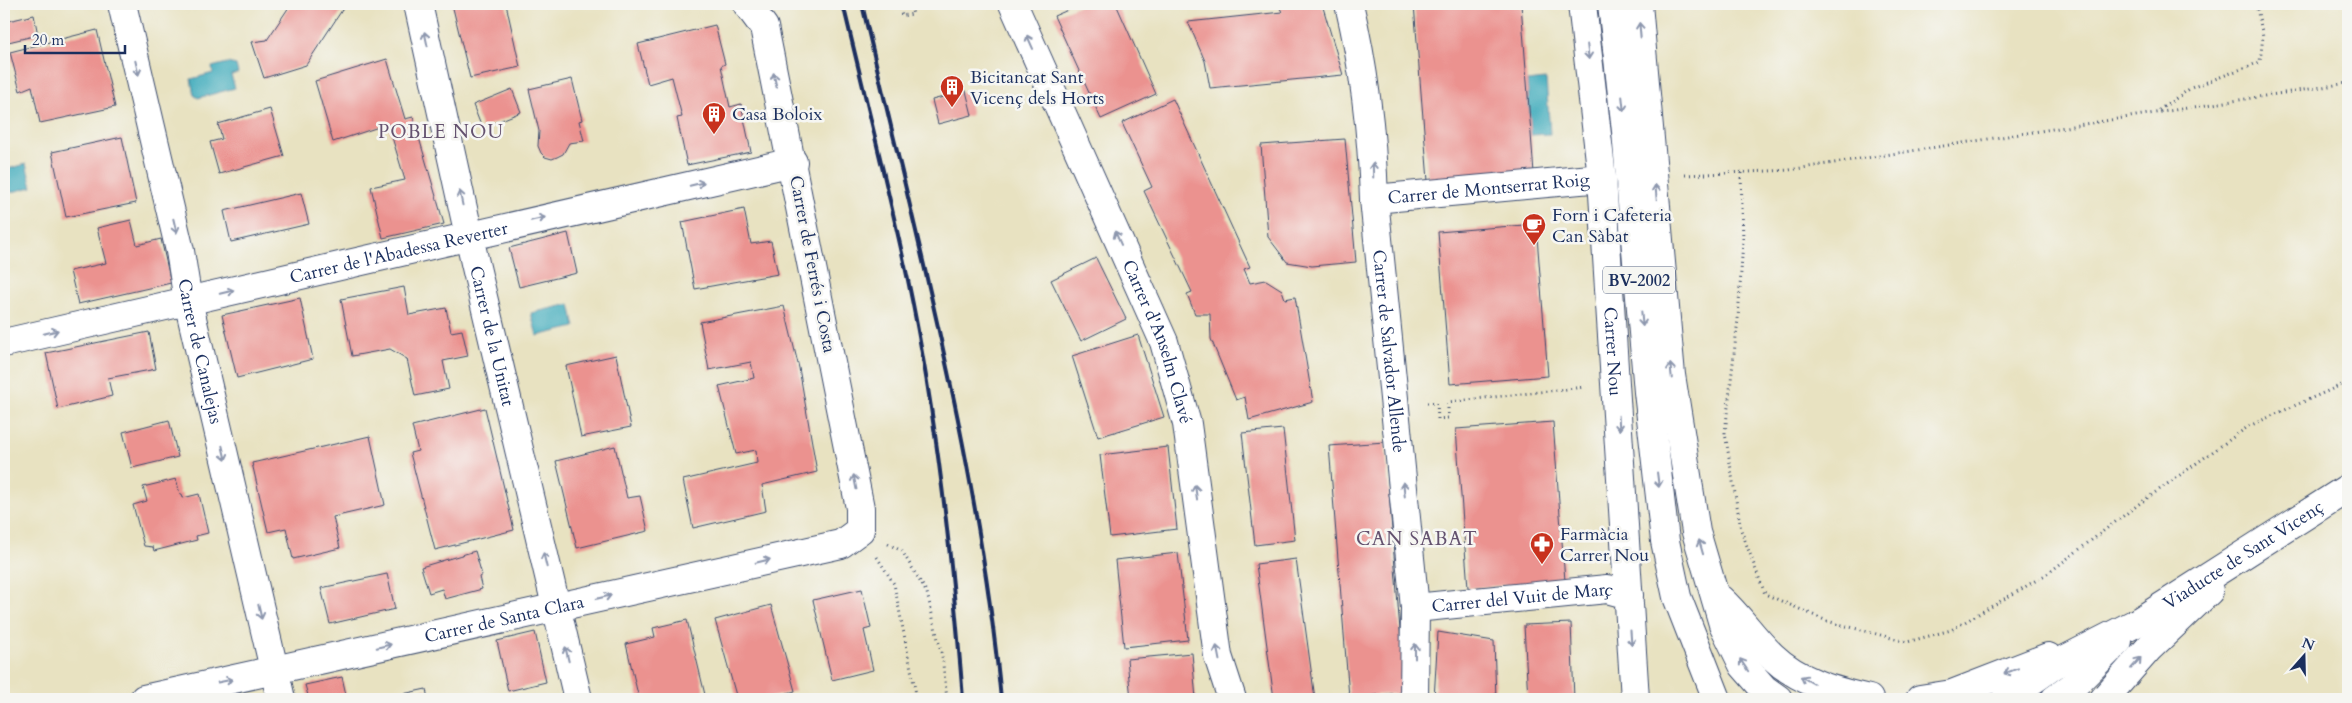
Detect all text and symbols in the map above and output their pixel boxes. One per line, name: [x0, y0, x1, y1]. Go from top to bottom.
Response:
scale bar: [25, 22, 125, 54]
one-way arrow: [1636, 23, 1645, 39]
text: 20 m: [32, 30, 64, 50]
one-way arrow: [420, 31, 430, 47]
one-way arrow: [1024, 35, 1034, 50]
one-way arrow: [1583, 44, 1593, 60]
one-way arrow: [133, 60, 142, 76]
place label: Bicitancat Sant Vicenç dels Horts: [970, 65, 1104, 111]
one-way arrow: [770, 73, 780, 89]
building icon: Bicitancat Sant Vicenç dels Horts: [939, 74, 965, 108]
one-way arrow: [1618, 96, 1628, 112]
building icon: Casa Boloix: [701, 101, 727, 135]
place label: Casa Boloix: [732, 102, 823, 127]
district label: POBLE NOU: [378, 119, 504, 145]
one-way arrow: [1369, 162, 1378, 178]
street label: Carrer de Montserrat Roig: [1387, 167, 1591, 211]
street label: Carrer de Ferrés i Costa: [783, 173, 842, 355]
one-way arrow: [689, 178, 705, 188]
one-way arrow: [1651, 184, 1660, 200]
one-way arrow: [455, 190, 465, 206]
place label: Forn i Cafeteria Can Sàbat: [1552, 203, 1672, 249]
cafe icon: Forn i Cafeteria Can Sàbat: [1521, 212, 1547, 246]
one-way arrow: [530, 214, 546, 223]
street label: Carrer de l'Abadessa Reverter: [287, 216, 511, 290]
one-way arrow: [171, 218, 180, 234]
one-way arrow: [1112, 231, 1122, 246]
street label: Carrer de Salvador Allende: [1366, 249, 1411, 454]
street label: Carrer d'Anselm Clavé: [1116, 256, 1198, 427]
street label: Carrer de la Unitat: [463, 263, 520, 409]
road number: BV-2002: [1603, 266, 1675, 294]
street label: Carrer de Canalejas: [172, 277, 228, 426]
one-way arrow: [218, 287, 234, 296]
street label: Carrer Nou: [1597, 306, 1628, 397]
one-way arrow: [1637, 310, 1647, 326]
one-way arrow: [43, 327, 59, 336]
one-way arrow: [1666, 364, 1676, 380]
one-way arrow: [1614, 415, 1623, 431]
one-way arrow: [220, 445, 229, 461]
one-way arrow: [1653, 472, 1663, 488]
one-way arrow: [850, 475, 859, 491]
one-way arrow: [1399, 481, 1409, 497]
one-way arrow: [1191, 484, 1201, 500]
street label: Viaducte de Sant Vicenç: [2158, 495, 2329, 616]
place label: Farmàcia Carrer Nou: [1560, 522, 1649, 568]
district label: CAN SABAT: [1356, 526, 1478, 552]
pharmacy icon: Farmàcia Carrer Nou: [1529, 531, 1555, 565]
one-way arrow: [1695, 540, 1705, 556]
one-way arrow: [540, 553, 549, 569]
one-way arrow: [754, 556, 770, 565]
street label: Carrer del Vuit de Març: [1431, 577, 1616, 619]
street label: Carrer de Santa Clara: [422, 589, 587, 649]
one-way arrow: [596, 592, 612, 601]
one-way arrow: [256, 603, 265, 619]
one-way arrow: [1627, 630, 1636, 646]
north arrow: [2280, 630, 2330, 680]
text: N: [2299, 633, 2317, 655]
one-way arrow: [376, 641, 392, 650]
one-way arrow: [1410, 643, 1420, 659]
one-way arrow: [1212, 645, 1222, 661]
one-way arrow: [562, 646, 571, 662]
one-way arrow: [2130, 656, 2142, 669]
one-way arrow: [1739, 658, 1750, 672]
one-way arrow: [2003, 667, 2019, 676]
one-way arrow: [1800, 674, 1814, 684]
one-way arrow: [217, 676, 233, 686]

